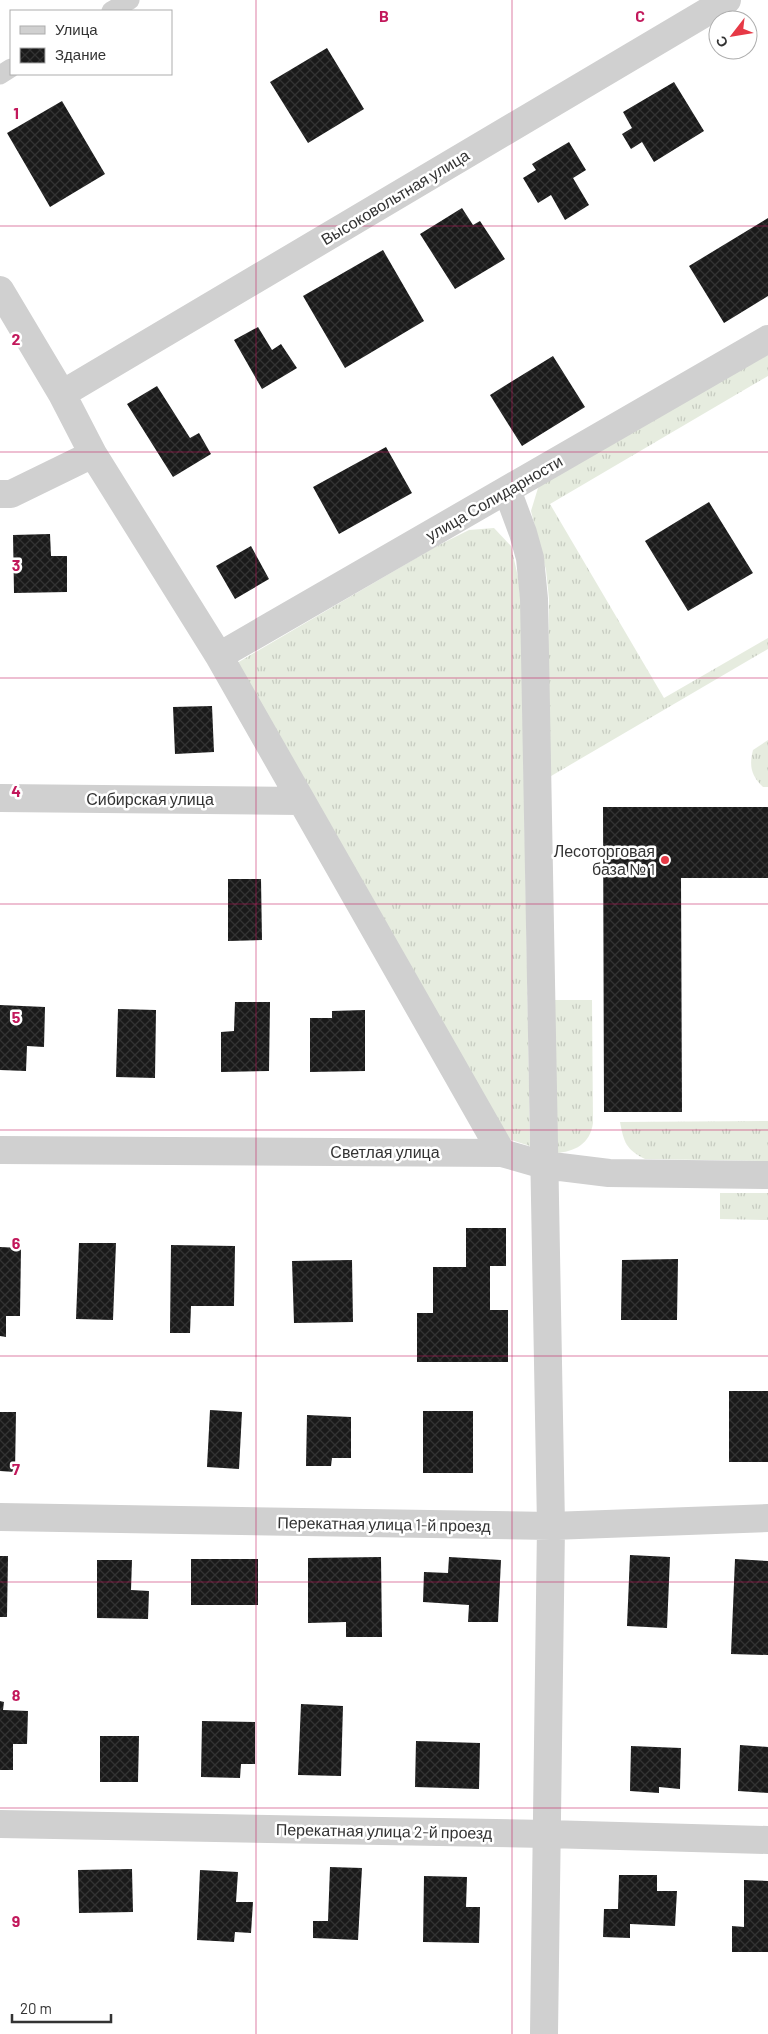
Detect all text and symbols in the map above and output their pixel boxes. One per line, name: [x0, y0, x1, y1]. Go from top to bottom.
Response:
text: B: [379, 6, 389, 25]
text: C: [635, 6, 645, 25]
legend: [10, 10, 172, 75]
north arrow: [708, 10, 758, 60]
text: Улица: [55, 20, 98, 38]
text: С: [712, 33, 731, 51]
text: Здание: [55, 45, 106, 63]
text: 1: [13, 103, 19, 122]
street label: Высоковольтная улица: [317, 145, 472, 248]
text: 2: [12, 329, 21, 348]
street label: улица Солидарности: [422, 451, 565, 544]
text: 3: [12, 555, 20, 574]
text: 4: [11, 781, 21, 800]
street label: Сибирская улица: [86, 789, 214, 808]
place label: Лесоторговая база № 1: [554, 841, 655, 878]
marker: Лесоторговая база № 1: [659, 854, 671, 866]
text: 5: [12, 1007, 21, 1026]
street label: Светлая улица: [330, 1142, 440, 1161]
text: 6: [12, 1233, 21, 1252]
text: 7: [12, 1459, 20, 1478]
street label: Перекатная улица 1-й проезд: [277, 1512, 492, 1535]
text: 8: [12, 1685, 21, 1704]
street label: Перекатная улица 2-й проезд: [276, 1819, 493, 1842]
text: 9: [12, 1911, 20, 1930]
scale bar: [12, 1992, 111, 2024]
text: 20 m: [20, 1999, 52, 2017]

